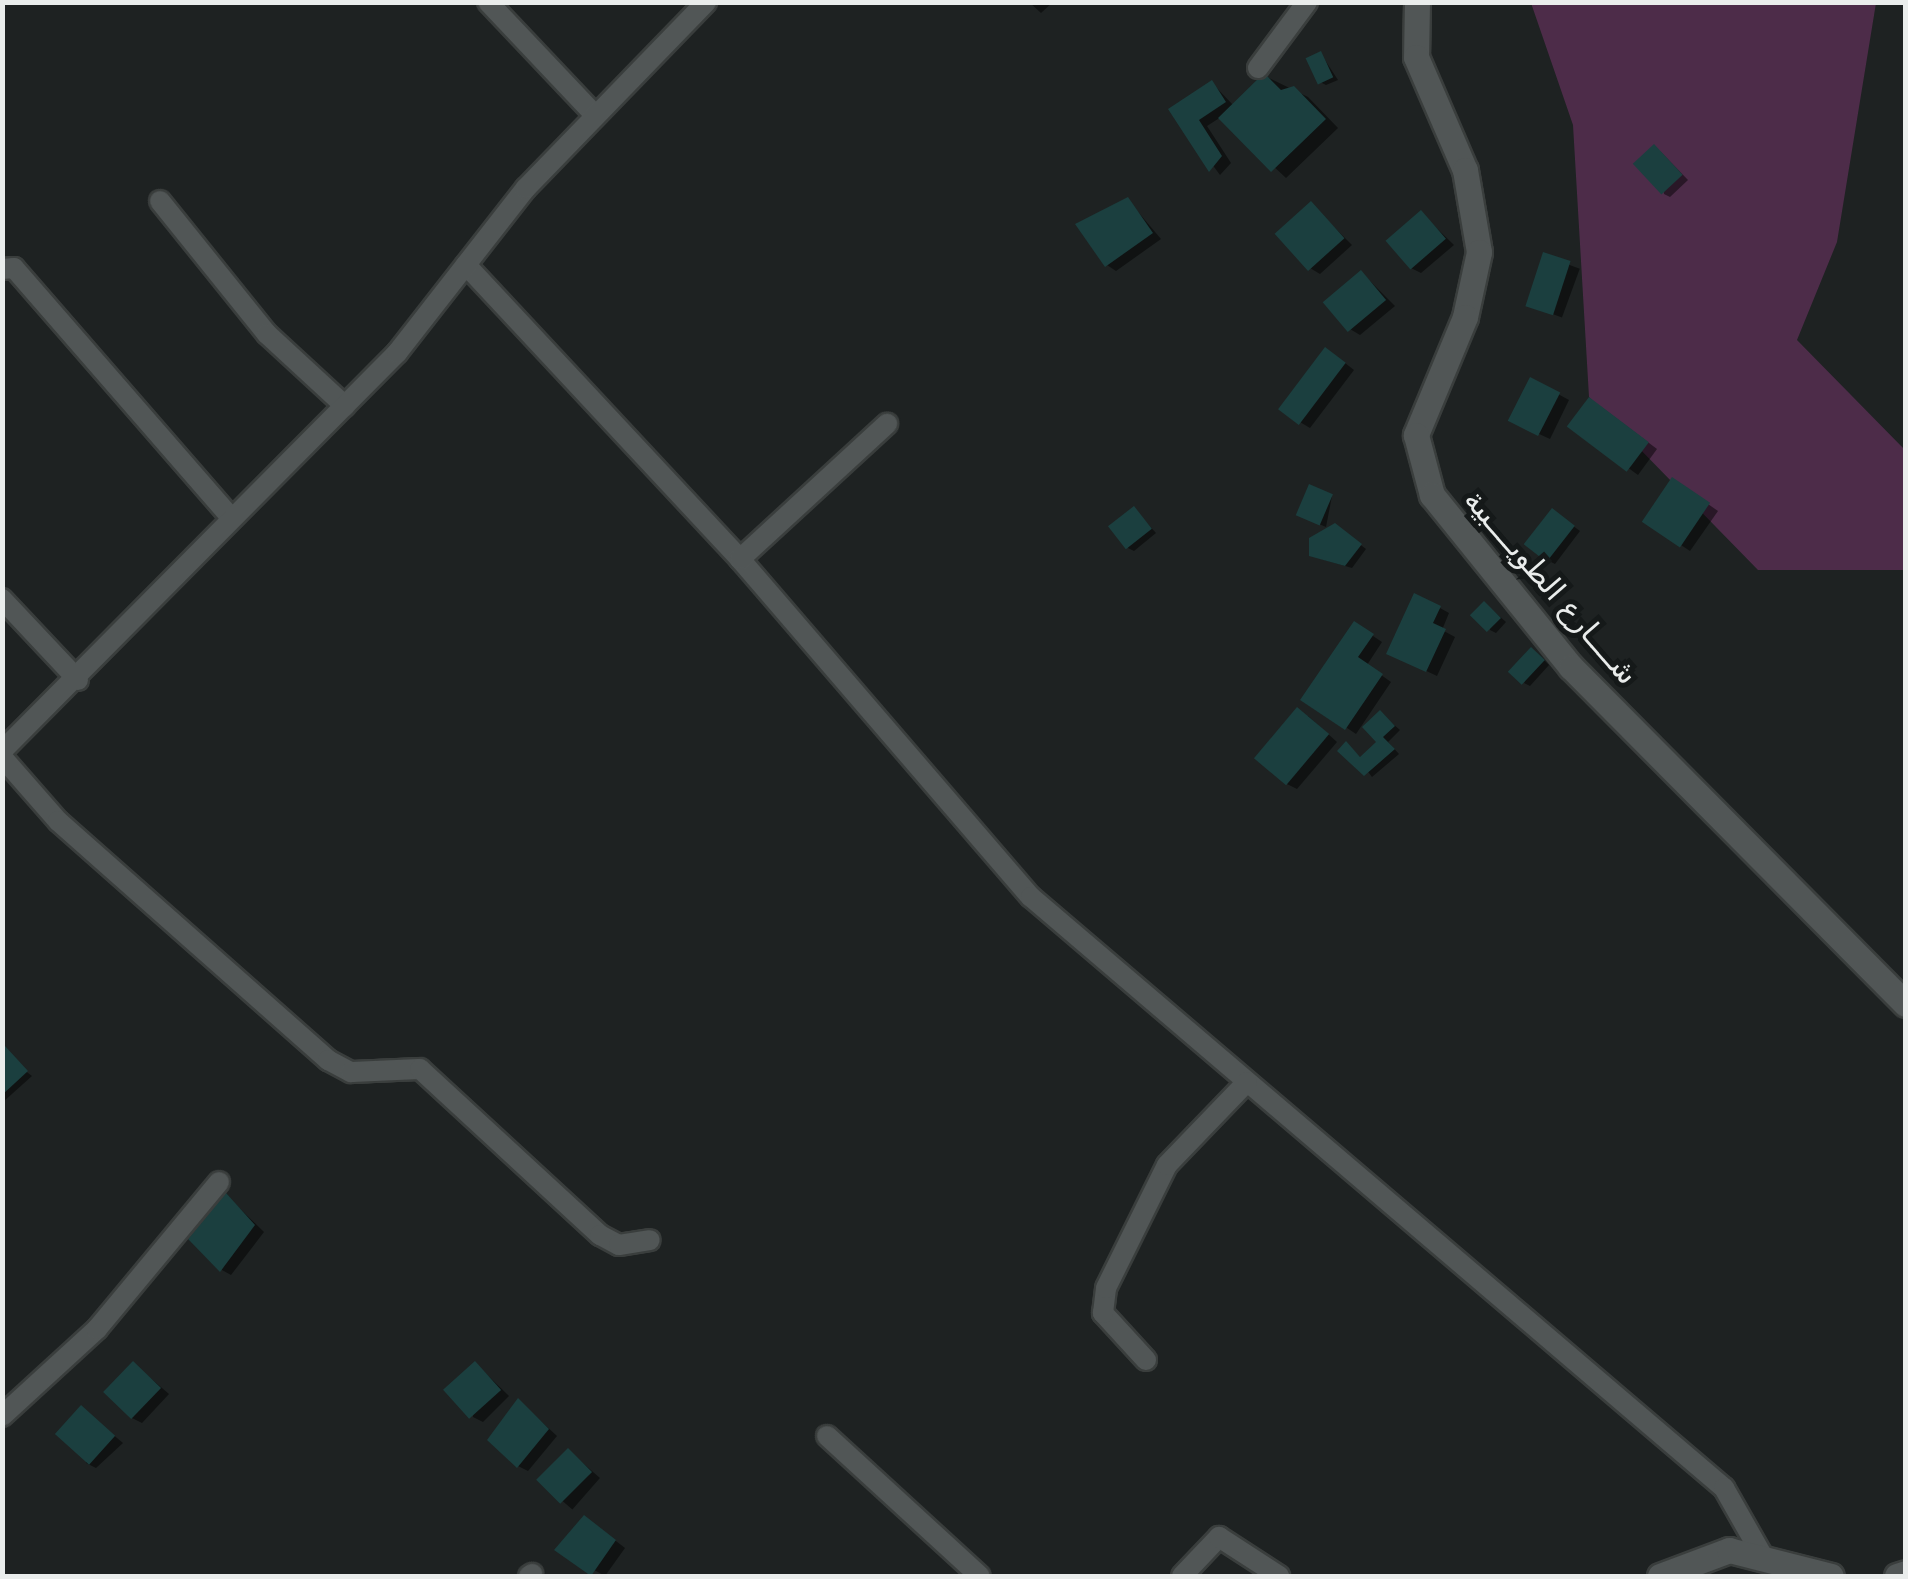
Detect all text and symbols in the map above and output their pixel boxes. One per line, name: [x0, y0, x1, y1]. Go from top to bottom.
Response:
street label: شــــارع الطويــــبية: [1457, 482, 1645, 692]

